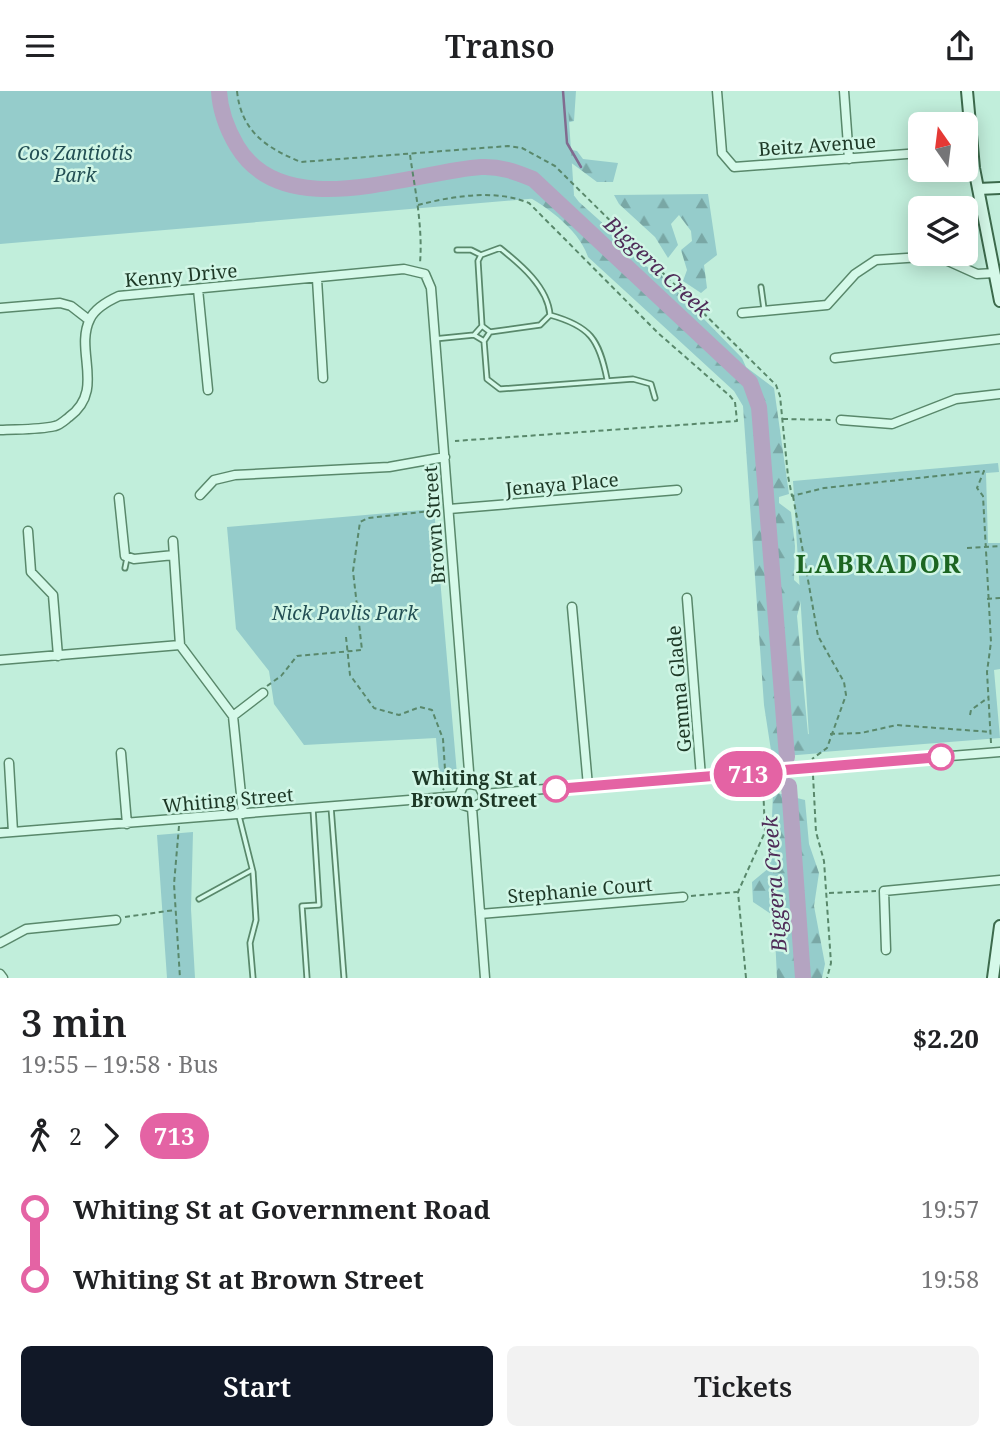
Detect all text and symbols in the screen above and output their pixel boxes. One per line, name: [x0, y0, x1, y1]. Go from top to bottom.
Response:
text: Transo: [445, 24, 555, 67]
icon: menu: [21, 27, 59, 65]
icon: share: [941, 27, 979, 65]
north arrow: [908, 112, 978, 182]
map controls: [908, 112, 978, 266]
street label: Beitz Avenue: [757, 128, 877, 162]
park label: Cos Zantiotis Park: [17, 140, 133, 188]
button: layers: [908, 196, 978, 266]
water label: Biggera Creek: [598, 209, 718, 324]
street label: Kenny Drive: [124, 257, 238, 293]
street label: Brown Street: [417, 464, 451, 585]
street label: Jenaya Place: [503, 466, 620, 502]
district label: LABRADOR: [795, 545, 963, 581]
park label: Nick Pavlis Park: [271, 600, 419, 626]
street label: Gemma Glade: [661, 624, 697, 754]
unlabelled marker: [928, 744, 954, 770]
line badge: 713: [708, 751, 788, 797]
text: 713: [728, 757, 768, 790]
place label: Whiting St at Brown Street: [411, 765, 537, 813]
marker: Whiting St at Brown Street: [543, 776, 569, 802]
street label: Whiting Street: [162, 781, 295, 819]
water label: Biggera Creek: [755, 814, 793, 954]
street label: Stephanie Court: [506, 871, 654, 909]
text: 3 min: [21, 996, 127, 1048]
text: $2.20: [913, 1020, 979, 1056]
text: 19:55 – 19:58 · Bus: [21, 1048, 218, 1080]
icon: walk: [21, 1117, 59, 1155]
icon: forward: [92, 1117, 130, 1155]
text: 713: [154, 1119, 195, 1152]
text: 2: [69, 1120, 82, 1152]
text: Whiting St at Government Road: [73, 1191, 490, 1227]
text: 19:57: [921, 1193, 979, 1225]
text: Whiting St at Brown Street: [73, 1261, 424, 1297]
text: 19:58: [921, 1263, 979, 1295]
button: Start: [21, 1346, 493, 1426]
button: Tickets: [507, 1346, 979, 1426]

